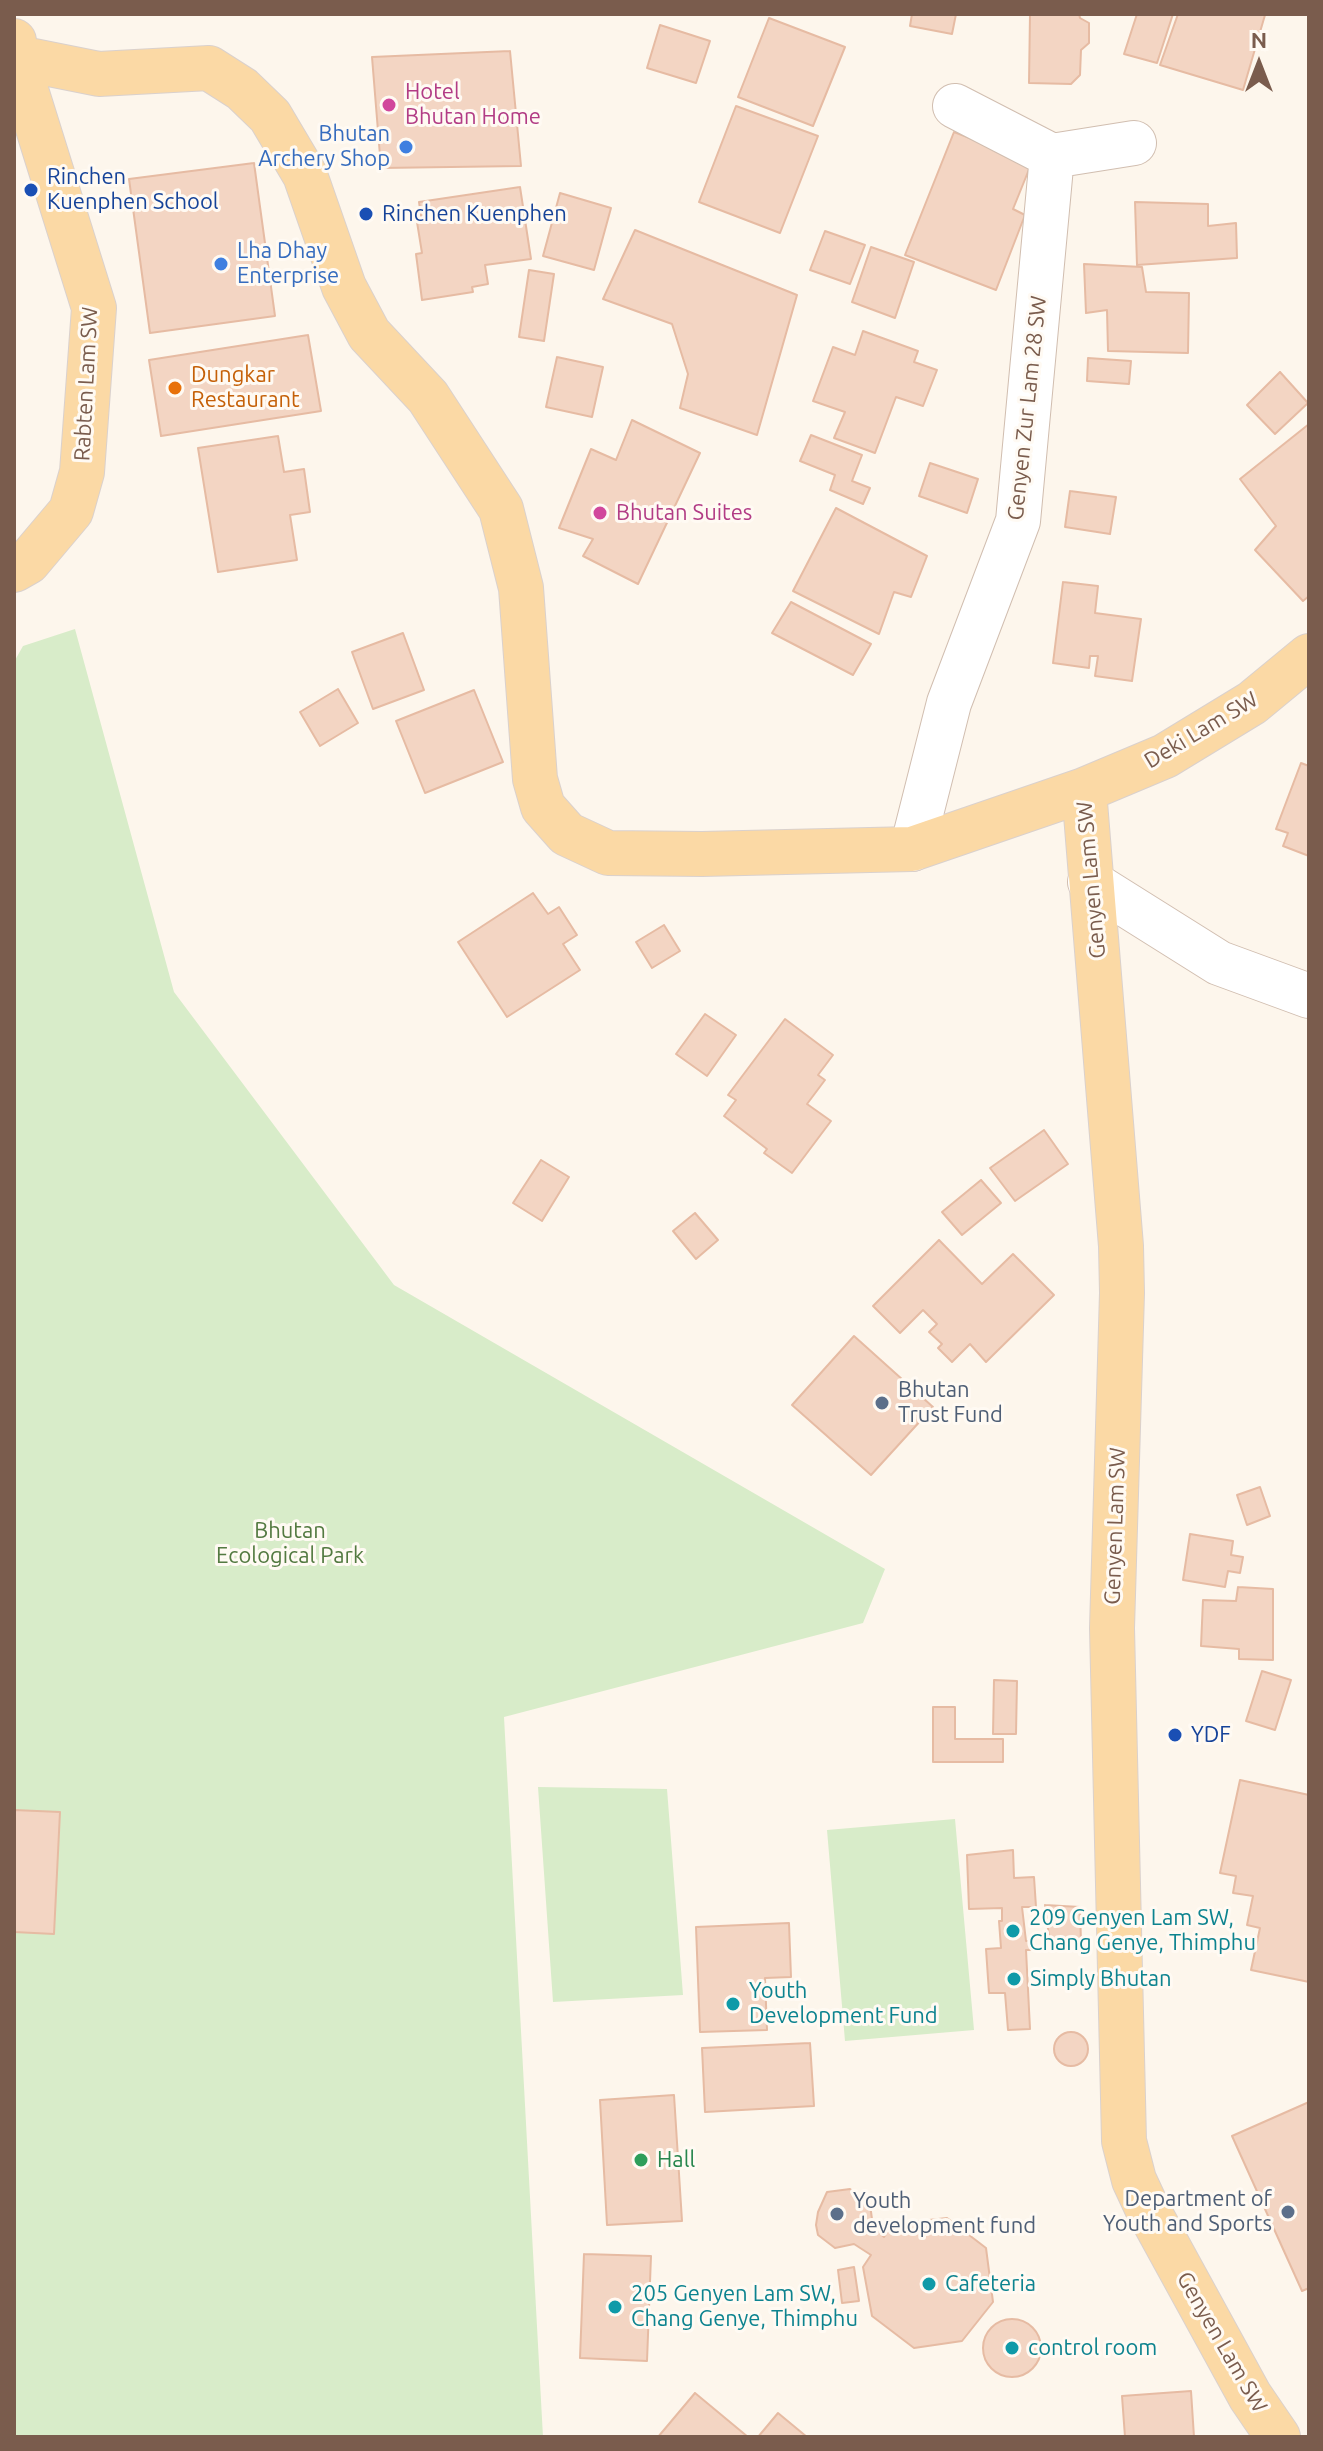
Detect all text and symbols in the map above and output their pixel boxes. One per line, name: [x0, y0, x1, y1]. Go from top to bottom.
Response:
north arrow: [1219, 24, 1299, 104]
text: N: [1251, 27, 1267, 52]
place label: Hotel Bhutan Home: [405, 79, 541, 130]
marker: Hotel Bhutan Home: [380, 96, 398, 114]
place label: Bhutan Archery Shop: [258, 121, 390, 172]
marker: Bhutan Archery Shop: [397, 138, 415, 156]
place label: Rinchen Kuenphen School: [47, 164, 219, 216]
marker: Rinchen Kuenphen School: [22, 181, 40, 199]
place label: Rinchen Kuenphen: [382, 201, 567, 227]
marker: Rinchen Kuenphen: [357, 205, 375, 223]
place label: Lha Dhay Enterprise: [237, 238, 339, 290]
marker: Lha Dhay Enterprise: [212, 255, 230, 273]
street label: Genyen Zur Lam 28 SW: [1002, 294, 1052, 522]
street label: Rabten Lam SW: [69, 306, 103, 462]
place label: Dungkar Restaurant: [191, 362, 300, 414]
marker: Dungkar Restaurant: [166, 379, 184, 397]
place label: Bhutan Suites: [616, 500, 752, 526]
marker: Bhutan Suites: [591, 504, 609, 522]
street label: Deki Lam SW: [1140, 686, 1262, 774]
street label: Genyen Lam SW: [1071, 800, 1111, 960]
place label: Bhutan Trust Fund: [898, 1377, 1003, 1428]
marker: Bhutan Trust Fund: [873, 1394, 891, 1412]
street label: Genyen Lam SW: [1099, 1447, 1131, 1605]
park label: Bhutan Ecological Park: [216, 1518, 364, 1570]
place label: YDF: [1191, 1722, 1231, 1748]
marker: YDF: [1166, 1726, 1184, 1744]
place label: 209 Genyen Lam SW, Chang Genye, Thimphu: [1029, 1905, 1256, 1956]
marker: 209 Genyen Lam SW, Chang Genye, Thimphu: [1004, 1922, 1022, 1940]
place label: Simply Bhutan: [1030, 1966, 1172, 1992]
marker: Simply Bhutan: [1005, 1970, 1023, 1988]
place label: Youth Development Fund: [749, 1978, 938, 2030]
marker: Youth Development Fund: [724, 1995, 742, 2013]
place label: Hall: [657, 2147, 695, 2173]
marker: Hall: [632, 2151, 650, 2169]
place label: Department of Youth and Sports: [1103, 2186, 1272, 2238]
place label: Youth development fund: [853, 2188, 1036, 2240]
marker: Department of Youth and Sports: [1279, 2203, 1297, 2221]
marker: Youth development fund: [828, 2205, 846, 2223]
street label: Genyen Lam SW: [1171, 2267, 1273, 2417]
place label: Cafeteria: [945, 2271, 1036, 2297]
marker: Cafeteria: [920, 2275, 938, 2293]
place label: 205 Genyen Lam SW, Chang Genye, Thimphu: [631, 2281, 858, 2332]
marker: 205 Genyen Lam SW, Chang Genye, Thimphu: [606, 2298, 624, 2316]
place label: control room: [1028, 2335, 1157, 2361]
marker: control room: [1003, 2339, 1021, 2357]

